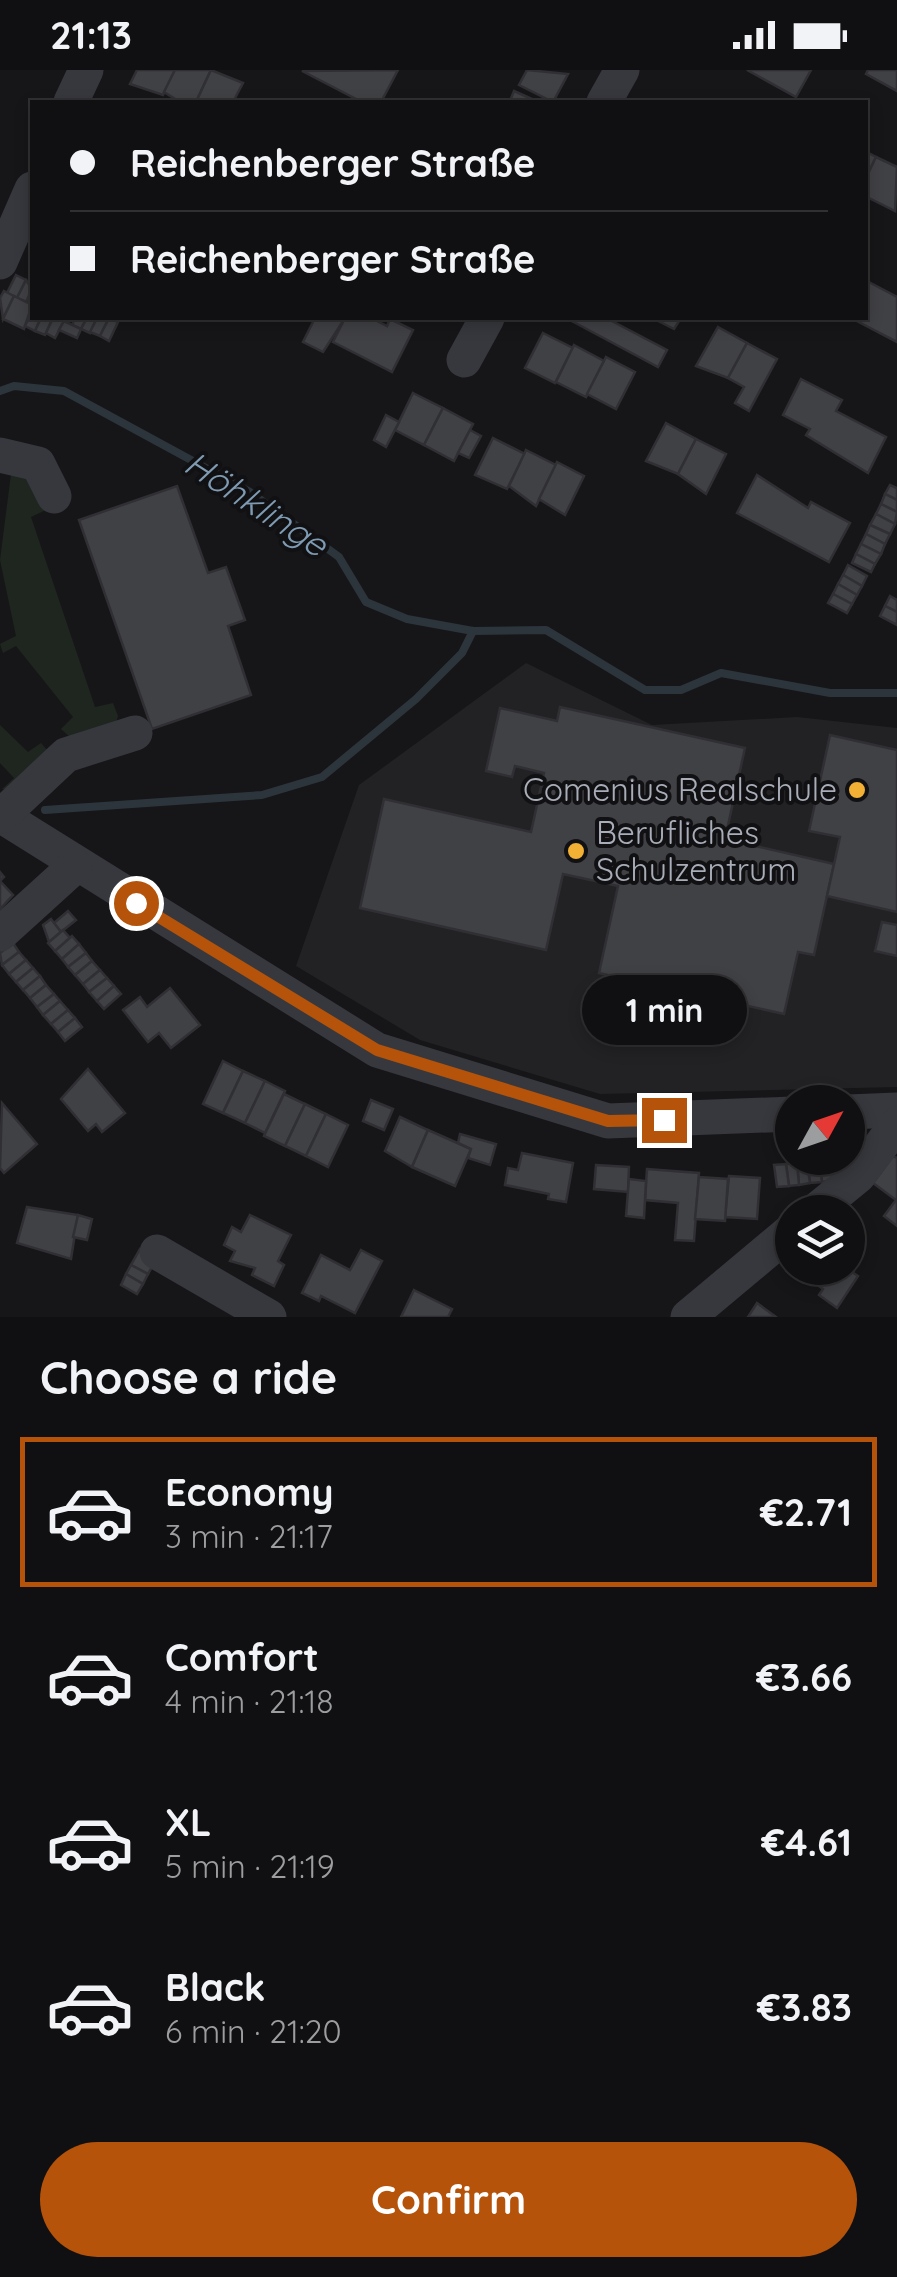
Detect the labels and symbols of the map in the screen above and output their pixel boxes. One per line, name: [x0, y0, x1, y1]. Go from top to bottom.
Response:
water label: Höhklinge: [177, 441, 337, 566]
place label: Comenius Realschule: [523, 769, 837, 809]
marker: Comenius Realschule: [846, 779, 868, 801]
place label: Berufliches Schulzentrum: [596, 812, 796, 889]
marker: Berufliches Schulzentrum: [565, 840, 587, 862]
route start: [114, 881, 159, 926]
callout: 1 min: [582, 975, 746, 1045]
north arrow: [775, 1085, 865, 1175]
route end: [642, 1098, 687, 1143]

